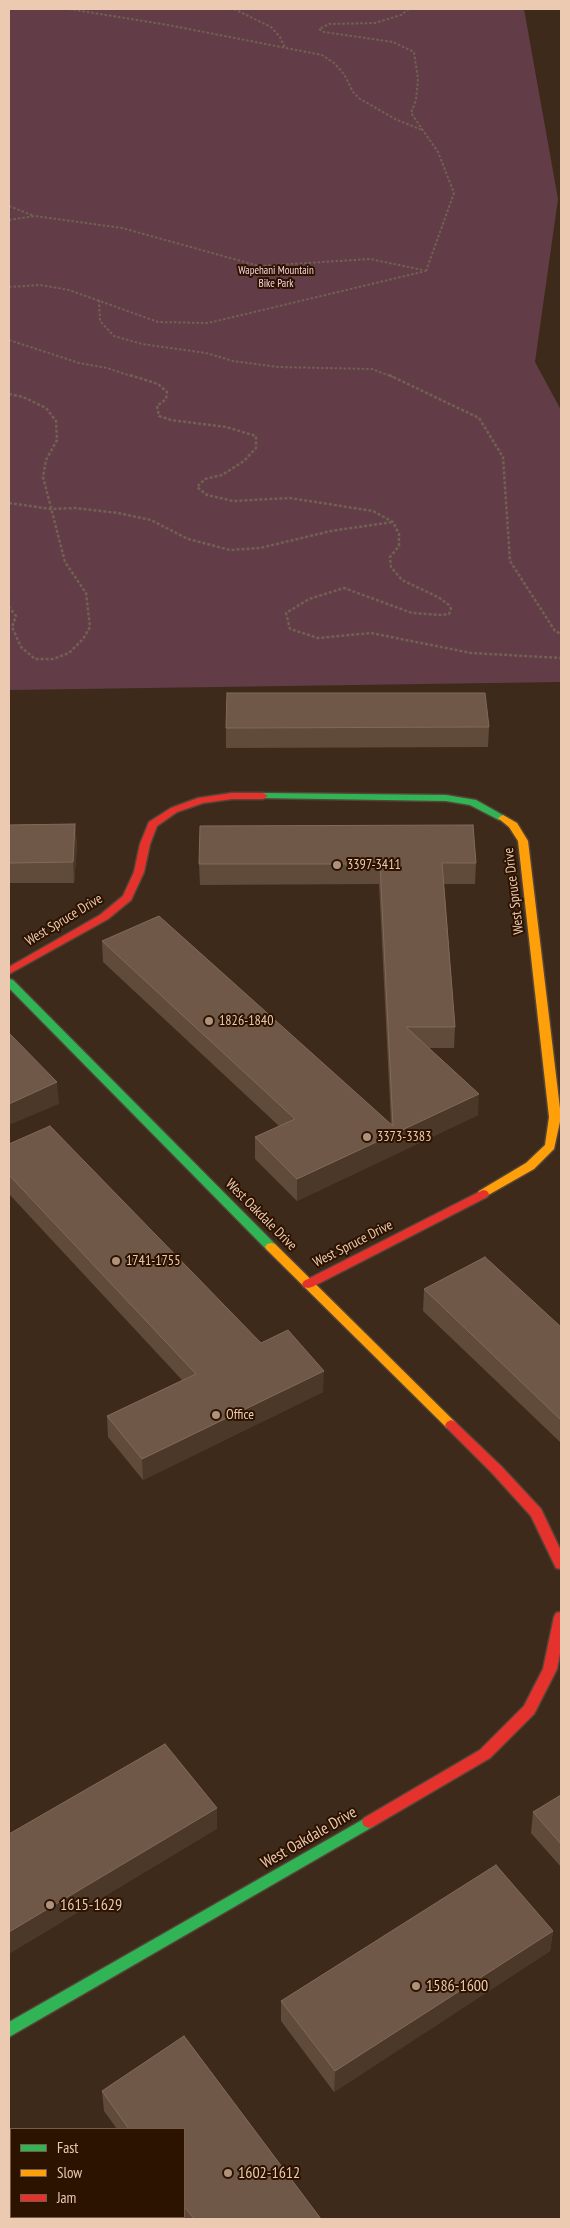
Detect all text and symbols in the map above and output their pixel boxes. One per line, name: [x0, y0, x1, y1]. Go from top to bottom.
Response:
park label: Wapehani Mountain Bike Park: [238, 264, 314, 290]
street label: West Spruce Drive: [500, 847, 528, 935]
place label: 3397-3411: [347, 857, 401, 873]
marker: 3397-3411: [331, 859, 343, 871]
street label: West Spruce Drive: [22, 890, 106, 950]
place label: 1826-1840: [219, 1013, 273, 1029]
marker: 1826-1840: [203, 1015, 215, 1027]
place label: 3373-3383: [377, 1129, 431, 1145]
marker: 3373-3383: [361, 1131, 373, 1143]
street label: West Oakdale Drive: [222, 1176, 300, 1254]
street label: West Spruce Drive: [310, 1217, 396, 1271]
place label: 1741-1755: [126, 1253, 180, 1269]
marker: 1741-1755: [110, 1255, 122, 1267]
place label: Office: [226, 1407, 254, 1423]
marker: Office: [210, 1409, 222, 1421]
street label: West Oakdale Drive: [258, 1803, 360, 1873]
place label: 1615-1629: [60, 1895, 122, 1915]
marker: 1615-1629: [44, 1899, 56, 1911]
place label: 1586-1600: [426, 1976, 488, 1996]
marker: 1586-1600: [410, 1980, 422, 1992]
legend: [10, 2128, 185, 2218]
text: Fast: [57, 2138, 78, 2157]
text: Slow: [57, 2163, 82, 2182]
place label: 1602-1612: [238, 2163, 300, 2183]
marker: 1602-1612: [222, 2167, 234, 2179]
text: Jam: [57, 2188, 76, 2207]

